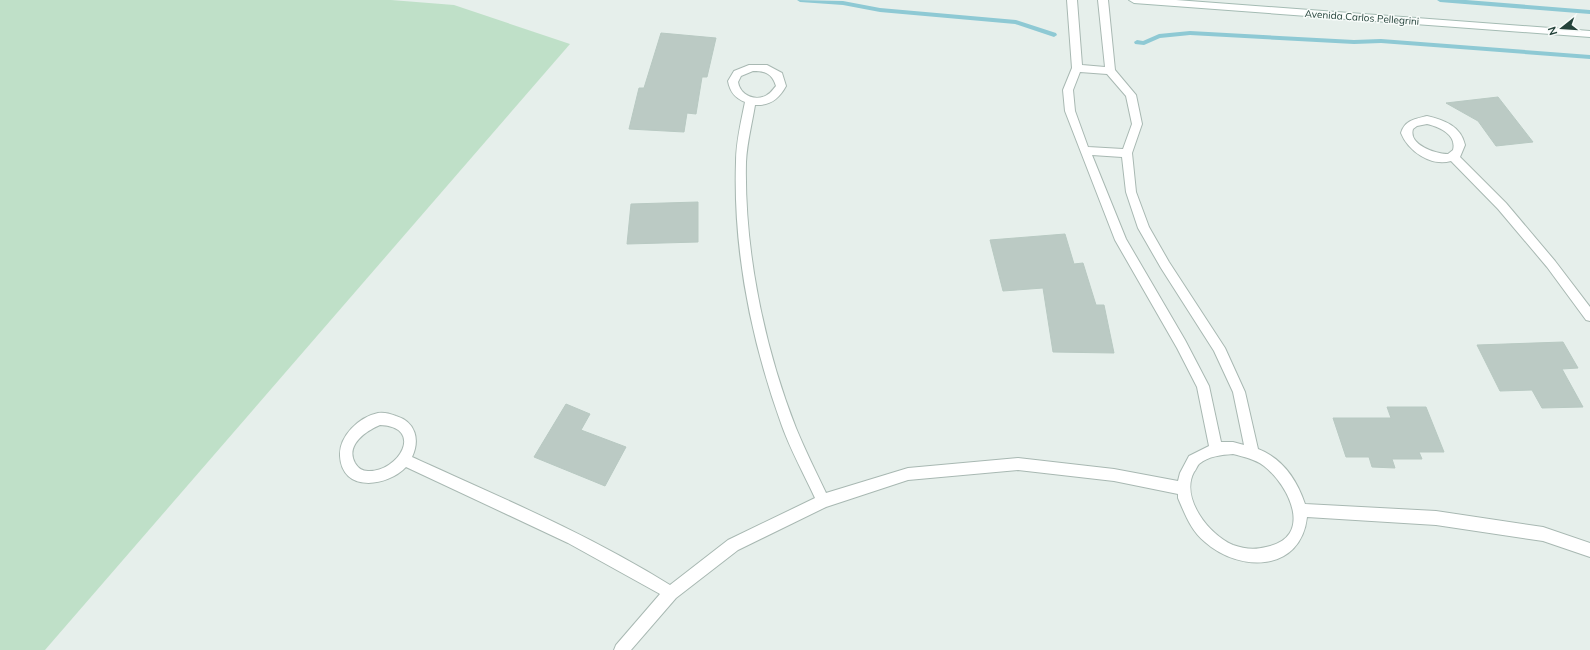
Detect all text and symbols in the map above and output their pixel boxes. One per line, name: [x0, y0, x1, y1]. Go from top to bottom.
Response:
street label: Avenida Carlos Pellegrini: [1304, 7, 1420, 28]
north arrow: [1542, 8, 1582, 48]
text: N: [1545, 25, 1560, 37]

